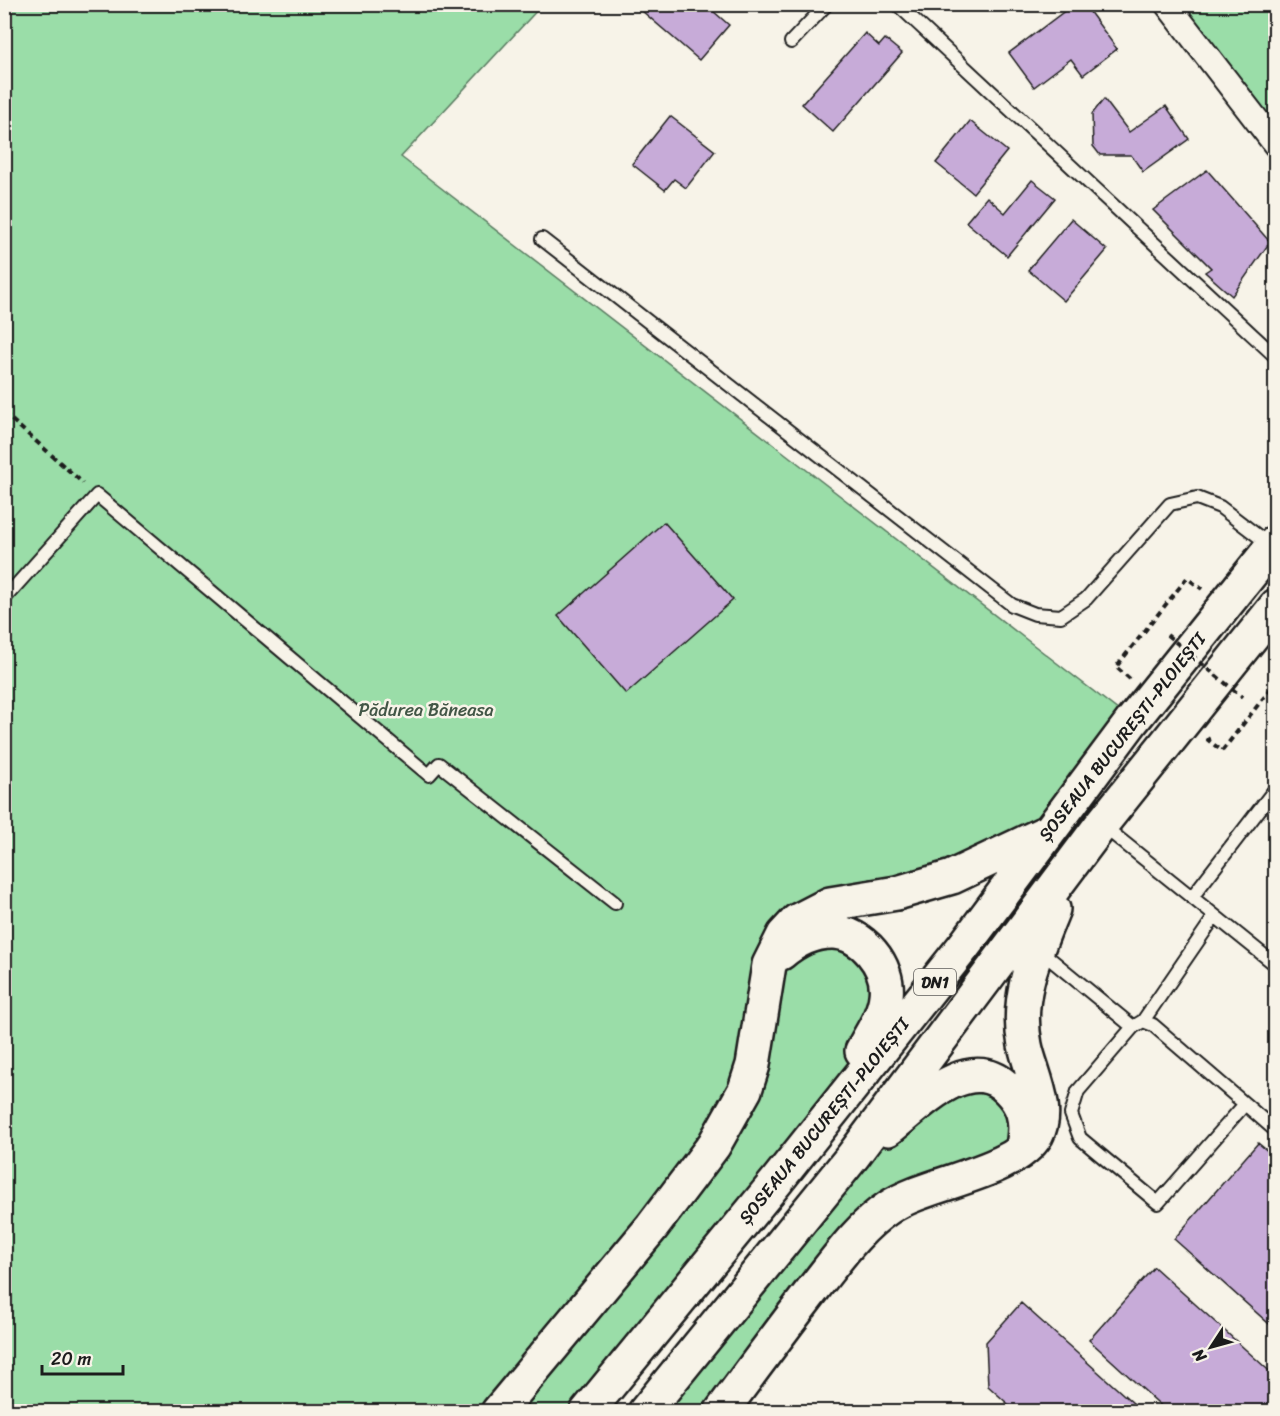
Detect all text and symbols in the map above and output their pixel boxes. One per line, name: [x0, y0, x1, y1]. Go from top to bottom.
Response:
street label: ȘOSEAUA BUCUREȘTI-PLOIEȘTI: [1030, 624, 1215, 849]
park label: Pădurea Băneasa: [358, 694, 494, 726]
road number: DN1: [914, 969, 956, 995]
street label: ȘOSEAUA BUCUREȘTI-PLOIEȘTI: [730, 1009, 919, 1232]
north arrow: [1181, 1317, 1241, 1377]
scale bar: [42, 1338, 123, 1376]
text: N: [1184, 1342, 1215, 1369]
text: 20 m: [51, 1343, 91, 1375]

